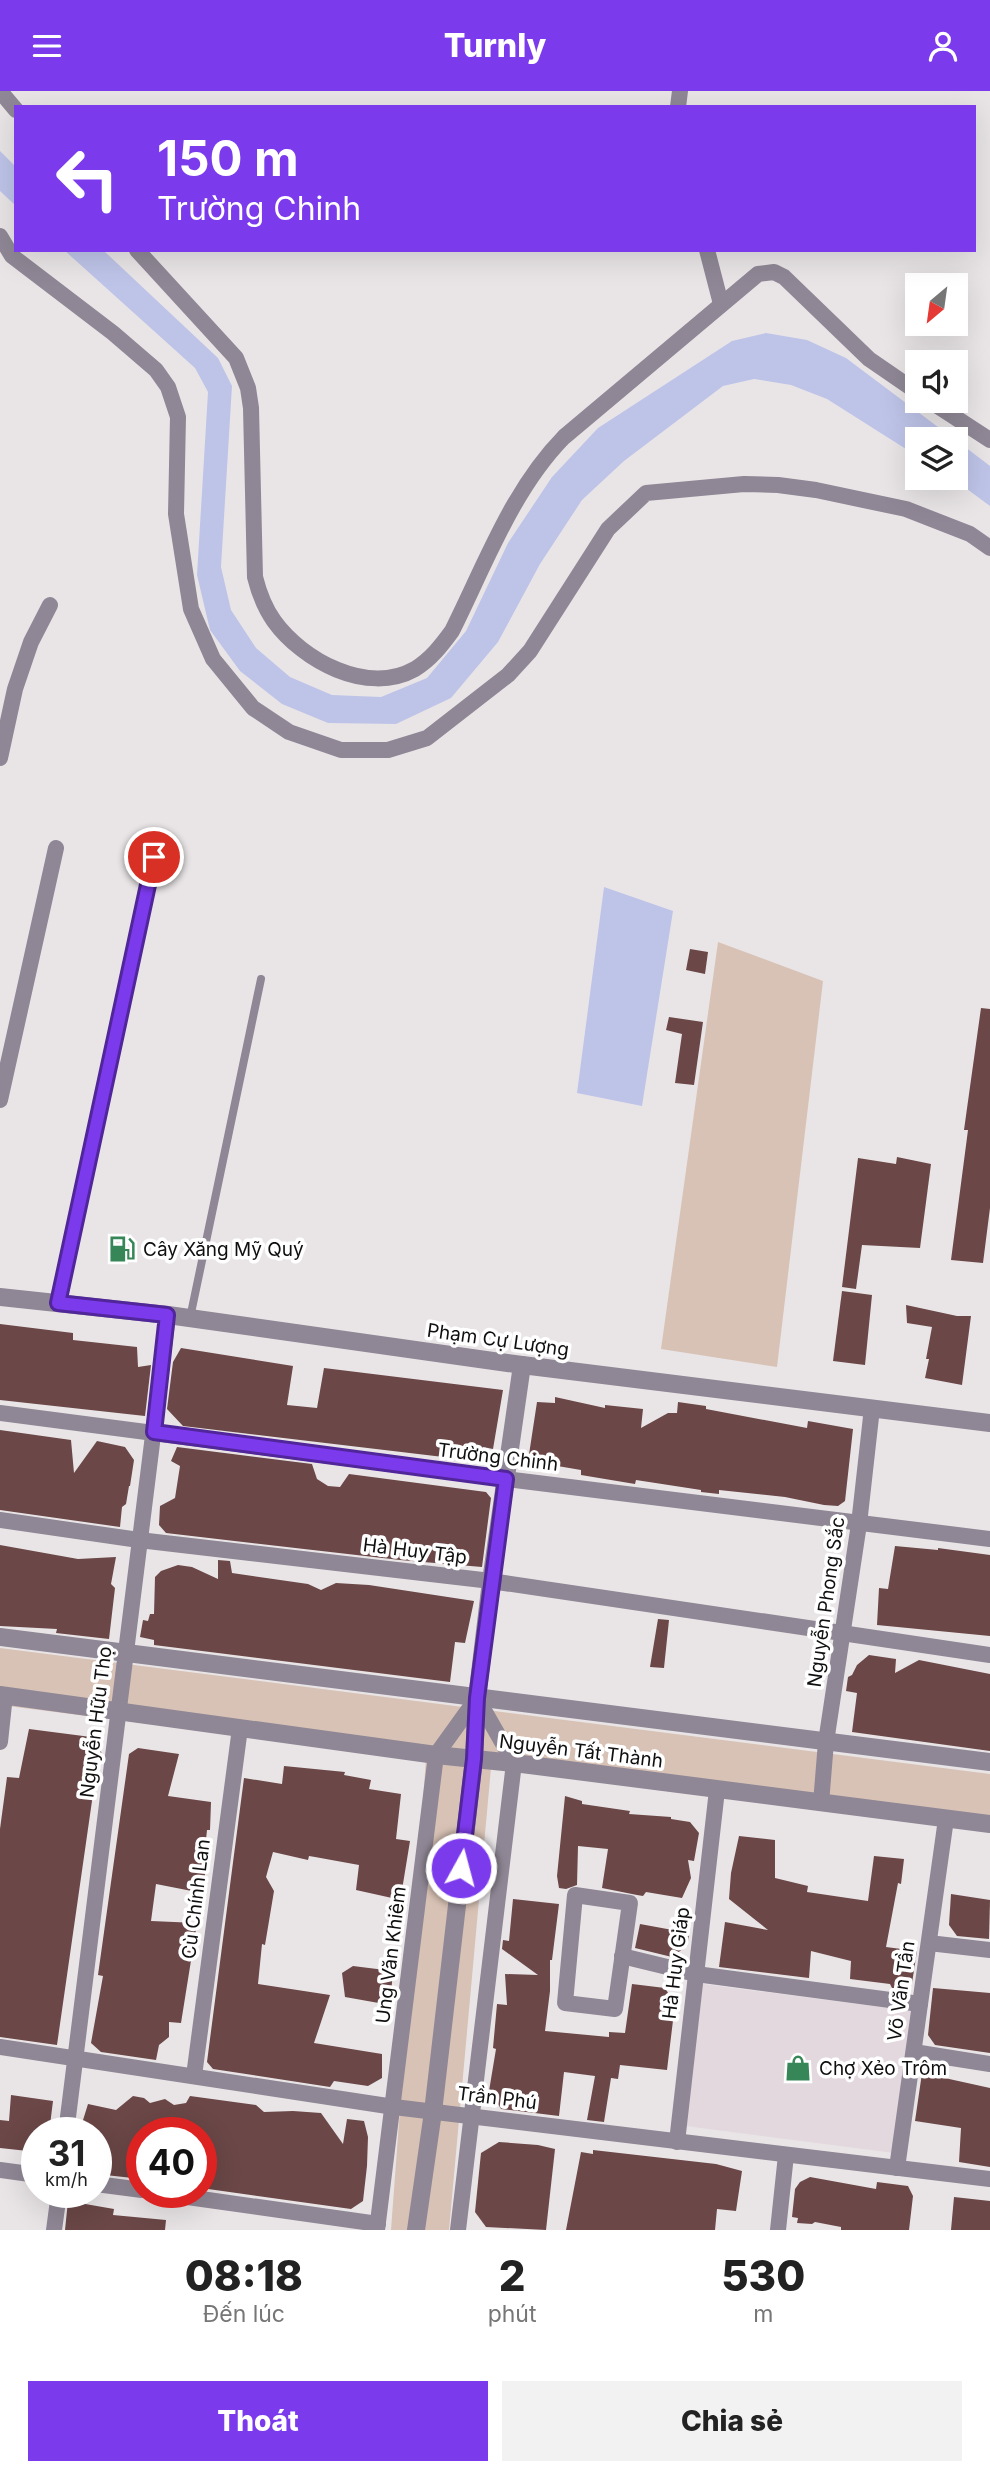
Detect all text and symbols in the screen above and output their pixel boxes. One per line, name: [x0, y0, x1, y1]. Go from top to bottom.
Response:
text: Turnly: [444, 26, 546, 65]
icon: menu: [28, 27, 66, 65]
icon: person: [924, 27, 962, 65]
text: 150 m: [157, 129, 299, 188]
icon: left: [42, 133, 133, 224]
text: Trường Chinh: [157, 189, 361, 228]
north arrow: [905, 273, 968, 336]
map controls: [905, 273, 968, 490]
button: sound: [905, 350, 968, 413]
button: layers: [905, 427, 968, 490]
pin: [124, 827, 184, 887]
icon: arrive: [135, 838, 173, 876]
fuel station icon: Cây Xăng Mỹ Quý: [107, 1234, 137, 1264]
place label: Cây Xăng Mỹ Quý: [143, 1238, 304, 1261]
street label: Phạm Cự Lượng: [426, 1319, 570, 1361]
street label: Trường Chinh: [436, 1438, 560, 1476]
street label: Nguyễn Phong Sắc: [803, 1515, 849, 1689]
street label: Hà Huy Tập: [362, 1533, 468, 1569]
street label: Nguyễn Hữu Thọ: [75, 1645, 117, 1799]
street label: Nguyễn Tất Thành: [498, 1730, 664, 1772]
position arrow: [424, 1831, 498, 1905]
street label: Cù Chính Lan: [177, 1838, 215, 1960]
street label: Ung Văn Khiêm: [371, 1885, 411, 2025]
street label: Hà Huy Giáp: [658, 1906, 694, 2020]
street label: Võ Văn Tần: [883, 1939, 919, 2043]
shop icon: Chợ Xẻo Trôm: [783, 2053, 813, 2083]
place label: Chợ Xẻo Trôm: [819, 2057, 947, 2080]
street label: Trần Phú: [456, 2082, 538, 2114]
speed limit sign: 40: [126, 2117, 217, 2208]
text: 31: [48, 2132, 85, 2174]
text: km/h: [45, 2169, 88, 2190]
text: 08:18: [185, 2250, 303, 2301]
text: 2: [499, 2250, 525, 2301]
text: 530: [721, 2250, 805, 2301]
text: Đến lúc: [203, 2300, 285, 2328]
text: phút: [488, 2300, 536, 2328]
text: m: [753, 2300, 773, 2328]
button: Thoát: [28, 2381, 488, 2461]
button: Chia sẻ: [502, 2381, 962, 2461]

